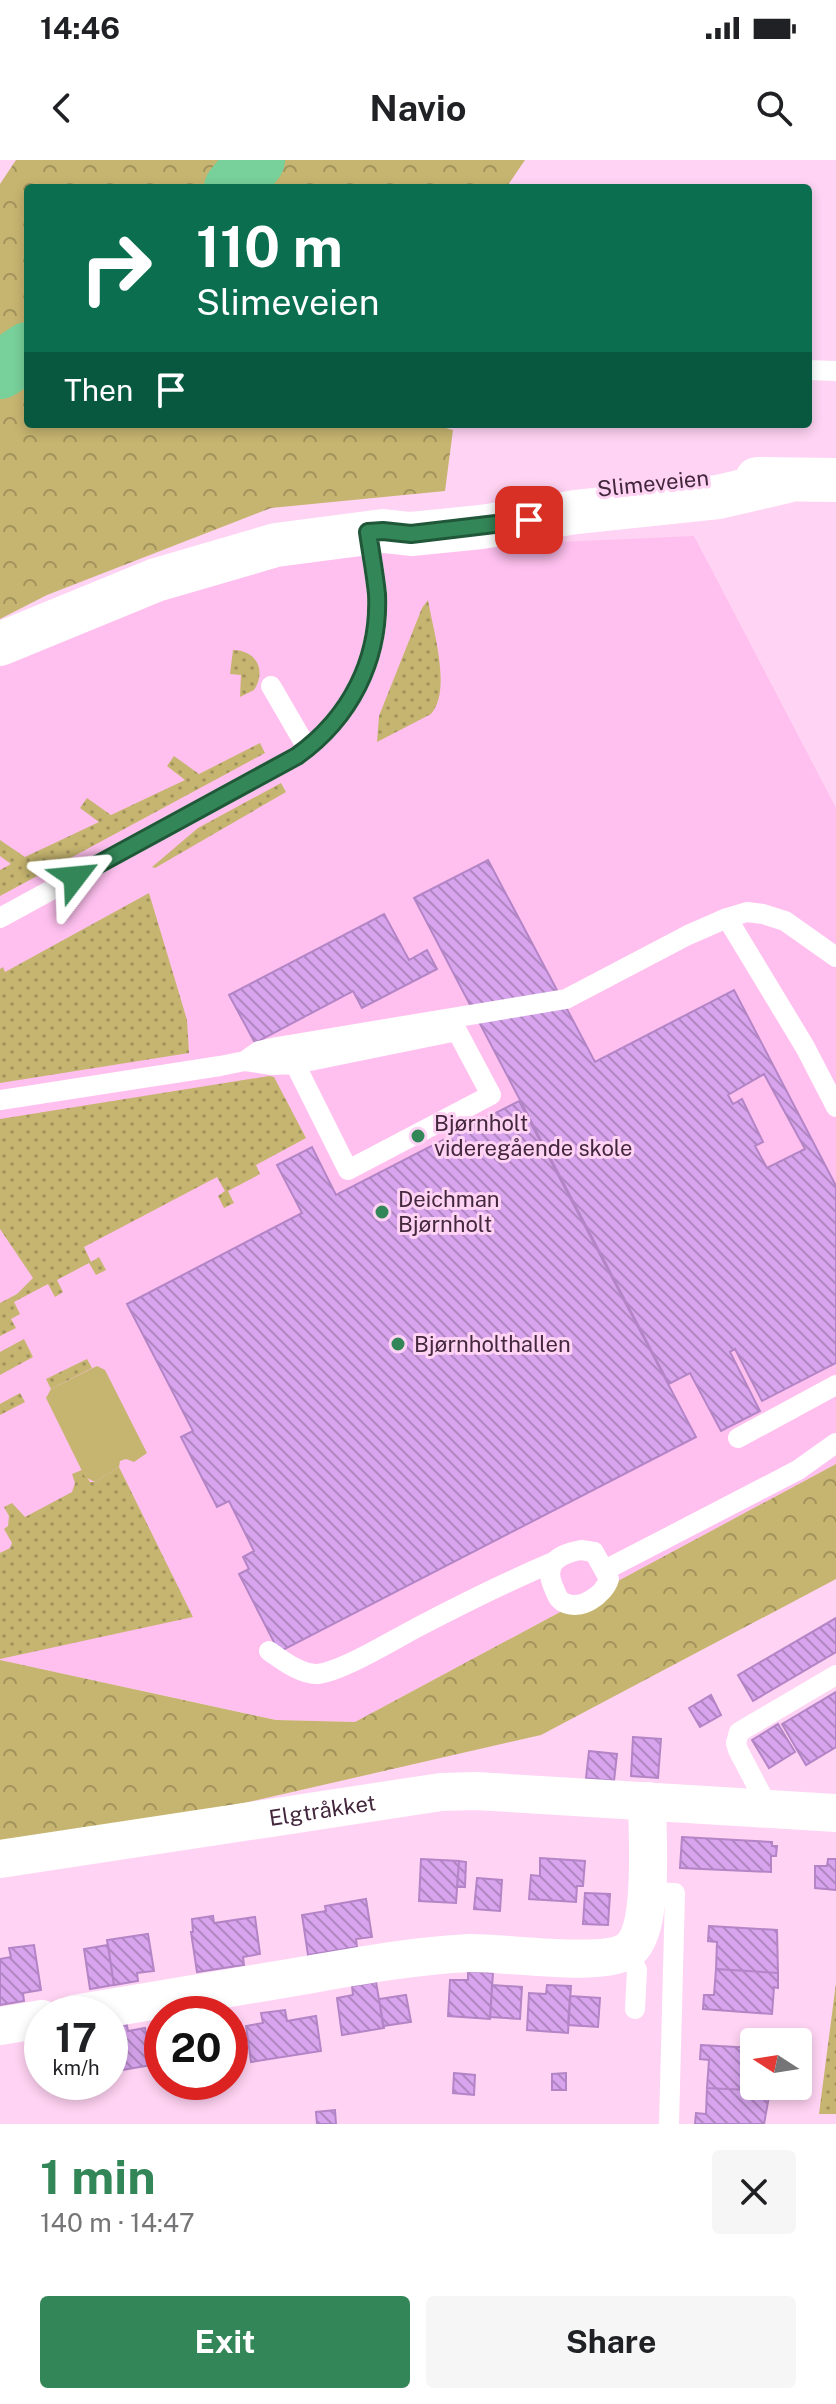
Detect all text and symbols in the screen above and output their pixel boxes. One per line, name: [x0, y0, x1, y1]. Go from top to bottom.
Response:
text: 14:46: [40, 10, 120, 46]
icon: back: [40, 86, 84, 130]
icon: search: [752, 86, 796, 130]
text: Navio: [370, 87, 466, 129]
text: 110 m: [196, 214, 343, 280]
icon: right: [64, 216, 168, 320]
text: Slimeveien: [196, 281, 379, 323]
icon: arrive: [149, 368, 193, 412]
text: Then: [64, 372, 133, 408]
street label: Slimeveien: [596, 464, 710, 502]
pin: [495, 486, 563, 554]
icon: arrive: [507, 498, 551, 542]
position arrow: [33, 835, 117, 919]
place label: Bjørnholt videregående skole: [434, 1110, 632, 1161]
marker: Bjørnholt videregående skole: [409, 1127, 427, 1145]
place label: Deichman Bjørnholt: [398, 1186, 500, 1237]
marker: Deichman Bjørnholt: [373, 1203, 391, 1221]
place label: Bjørnholthallen: [414, 1331, 571, 1357]
marker: Bjørnholthallen: [389, 1335, 407, 1353]
street label: Elgtråkket: [267, 1789, 378, 1831]
speed limit sign: 20: [144, 1996, 248, 2100]
text: 17: [55, 2014, 97, 2061]
north arrow: [740, 2028, 812, 2100]
map controls: [740, 2028, 812, 2100]
text: km/h: [52, 2056, 100, 2080]
text: 1 min: [40, 2148, 156, 2205]
button: close: [712, 2150, 796, 2234]
text: 140 m · 14:47: [40, 2207, 195, 2238]
button: Exit: [40, 2296, 410, 2388]
button: Share: [426, 2296, 796, 2388]

